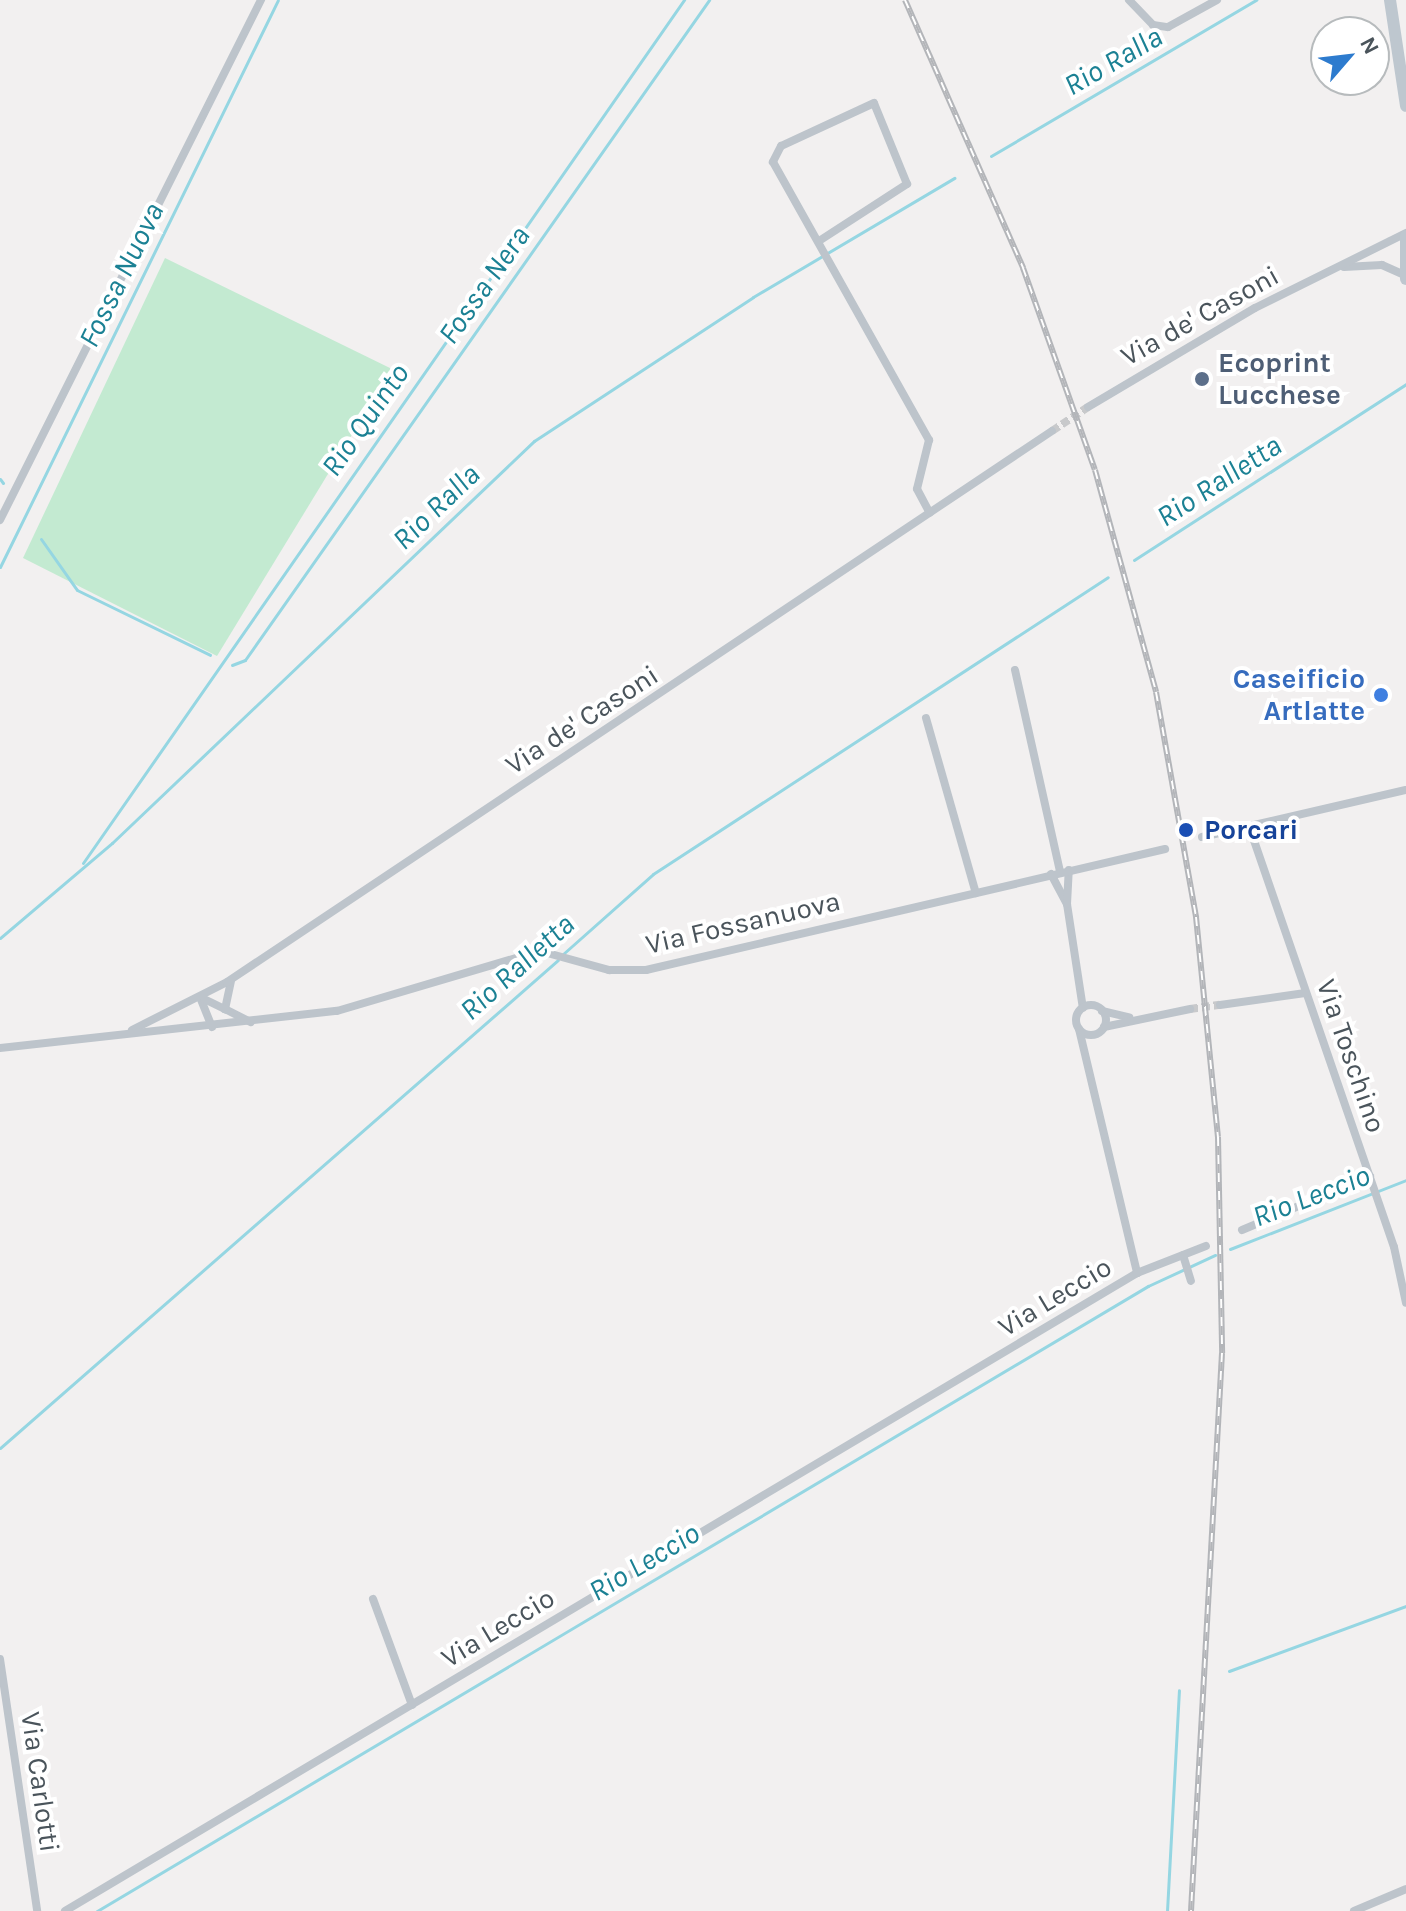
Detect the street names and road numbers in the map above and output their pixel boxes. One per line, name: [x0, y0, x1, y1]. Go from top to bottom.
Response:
street label: Via de' Casoni: [1115, 259, 1285, 373]
street label: Via de' Casoni: [499, 658, 665, 782]
street label: Via Fossanuova: [642, 884, 844, 962]
street label: Via Toschino: [1309, 975, 1393, 1137]
street label: Via Leccio: [992, 1250, 1118, 1344]
street label: Via Leccio: [435, 1581, 561, 1675]
street label: Via Carlotti: [14, 1710, 66, 1854]

